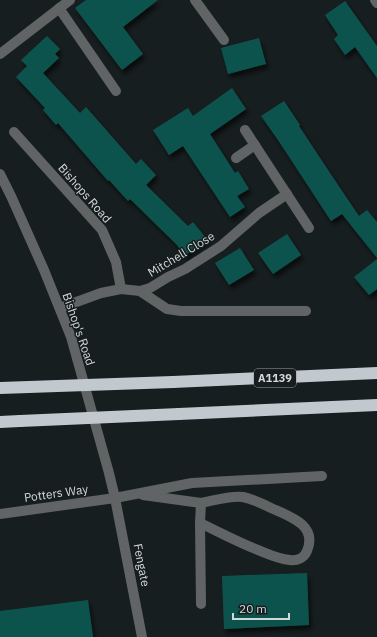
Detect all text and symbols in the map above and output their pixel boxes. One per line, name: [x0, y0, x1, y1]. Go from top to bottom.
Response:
street label: Bishops Road: [55, 160, 115, 226]
street label: Mitchell Close: [145, 228, 218, 280]
street label: Bishop's Road: [60, 291, 98, 367]
road number: A1139: [254, 369, 296, 387]
street label: Potters Way: [23, 481, 89, 505]
street label: Fengate: [131, 542, 154, 588]
scale bar: [233, 595, 289, 621]
text: 20 m: [239, 601, 267, 616]

